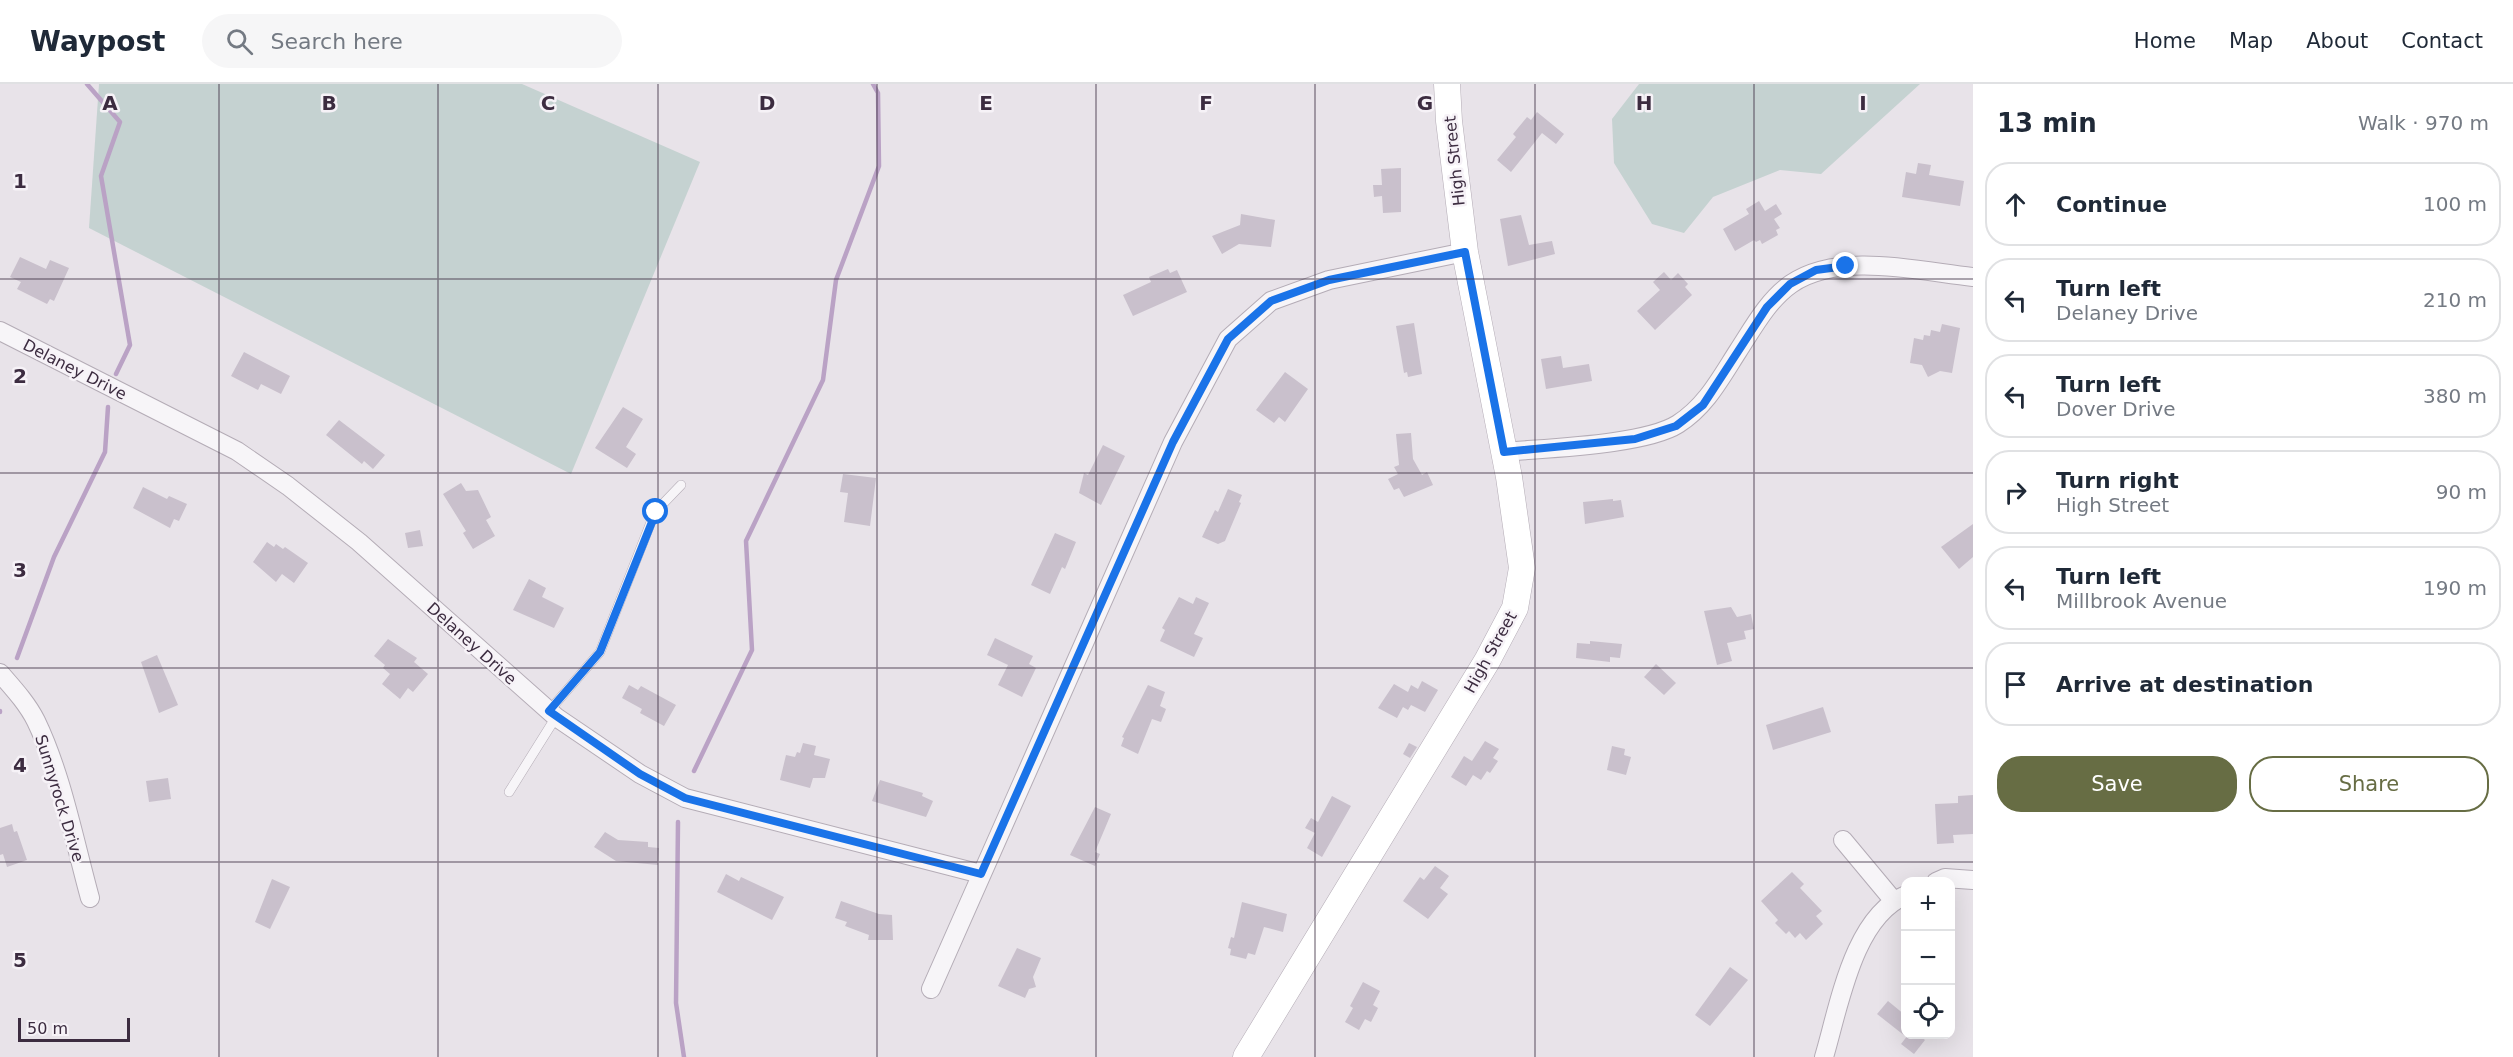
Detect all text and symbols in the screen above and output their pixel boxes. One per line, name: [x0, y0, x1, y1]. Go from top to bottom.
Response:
search box: [202, 14, 622, 68]
text: Waypost: [30, 25, 166, 58]
icon: search: [223, 25, 256, 58]
text: Search here: [271, 29, 403, 54]
text: Home: [2134, 29, 2196, 53]
text: Map: [2229, 29, 2273, 53]
text: About: [2306, 29, 2368, 53]
text: Contact: [2401, 29, 2483, 53]
text: A: [102, 91, 118, 115]
text: B: [321, 91, 337, 115]
text: C: [541, 91, 555, 115]
text: D: [759, 91, 775, 115]
text: E: [979, 91, 993, 115]
text: F: [1199, 91, 1213, 115]
text: G: [1417, 91, 1433, 115]
text: H: [1636, 91, 1652, 115]
text: I: [1859, 91, 1867, 115]
text: 13 min: [1997, 108, 2097, 138]
text: Walk · 970 m: [2358, 111, 2489, 135]
street label: High Street: [1440, 115, 1469, 207]
text: 1: [13, 169, 27, 193]
icon: ahead: [1999, 188, 2032, 221]
text: Continue: [2056, 192, 2167, 217]
text: 100 m: [2423, 192, 2487, 216]
route end: [1832, 252, 1858, 278]
text: Turn left: [2056, 276, 2161, 301]
icon: left: [1999, 284, 2032, 317]
text: 210 m: [2423, 288, 2487, 312]
text: Delaney Drive: [2056, 301, 2198, 325]
street label: Delaney Drive: [20, 335, 130, 404]
text: 2: [13, 364, 27, 388]
text: Turn left: [2056, 372, 2161, 397]
icon: left: [1999, 380, 2032, 413]
text: 380 m: [2423, 384, 2487, 408]
text: Dover Drive: [2056, 397, 2176, 421]
text: Turn right: [2056, 468, 2179, 493]
icon: right: [1999, 476, 2032, 509]
text: 90 m: [2436, 480, 2487, 504]
text: High Street: [2056, 493, 2169, 517]
route start: [642, 498, 668, 524]
text: 3: [13, 558, 27, 582]
text: Turn left: [2056, 564, 2161, 589]
icon: left: [1999, 572, 2032, 605]
text: 190 m: [2423, 576, 2487, 600]
text: Millbrook Avenue: [2056, 589, 2227, 613]
street label: Delaney Drive: [423, 598, 520, 688]
street label: High Street: [1460, 608, 1521, 696]
icon: arrive: [1999, 668, 2032, 701]
text: Arrive at destination: [2056, 672, 2313, 697]
street label: Sunnyrock Drive: [31, 732, 88, 864]
text: 4: [13, 753, 27, 777]
button: Save: [1997, 756, 2237, 812]
button: Share: [2249, 756, 2489, 812]
map controls: [1901, 877, 1955, 1039]
button: +: [1901, 877, 1955, 931]
button: −: [1901, 931, 1955, 985]
text: 5: [13, 948, 27, 972]
button: locate: [1901, 985, 1955, 1039]
scale bar: [18, 1015, 130, 1042]
text: 50 m: [27, 1019, 68, 1038]

